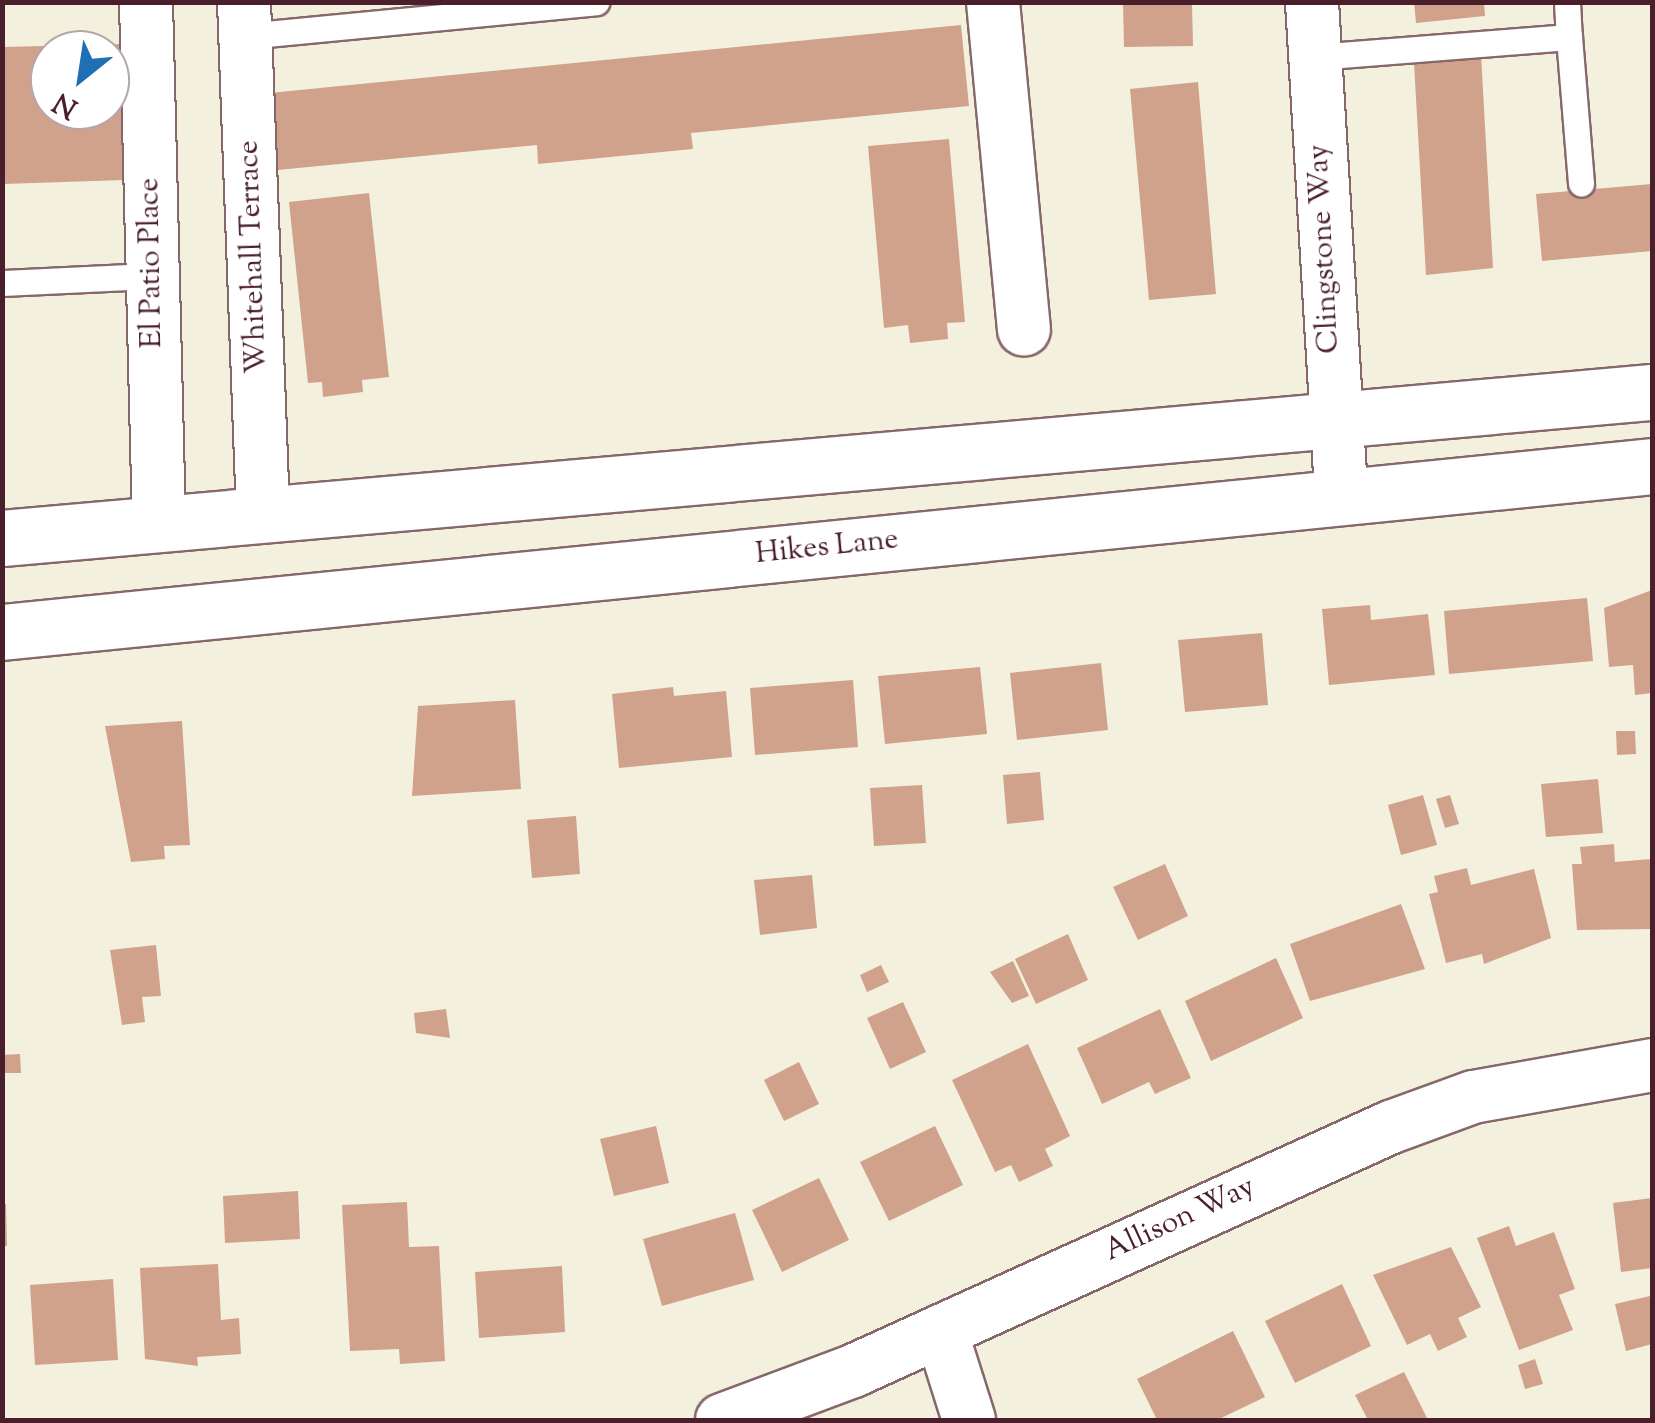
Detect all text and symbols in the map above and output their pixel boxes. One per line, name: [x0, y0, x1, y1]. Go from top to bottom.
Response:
north arrow: [30, 30, 130, 130]
text: N: [46, 81, 86, 127]
street label: Whitehall Terrace: [232, 140, 276, 374]
street label: Clingstone Way: [1302, 144, 1348, 354]
street label: El Patio Place: [133, 177, 171, 349]
street label: Hikes Lane: [754, 523, 900, 573]
street label: Allison Way: [1099, 1169, 1261, 1271]

